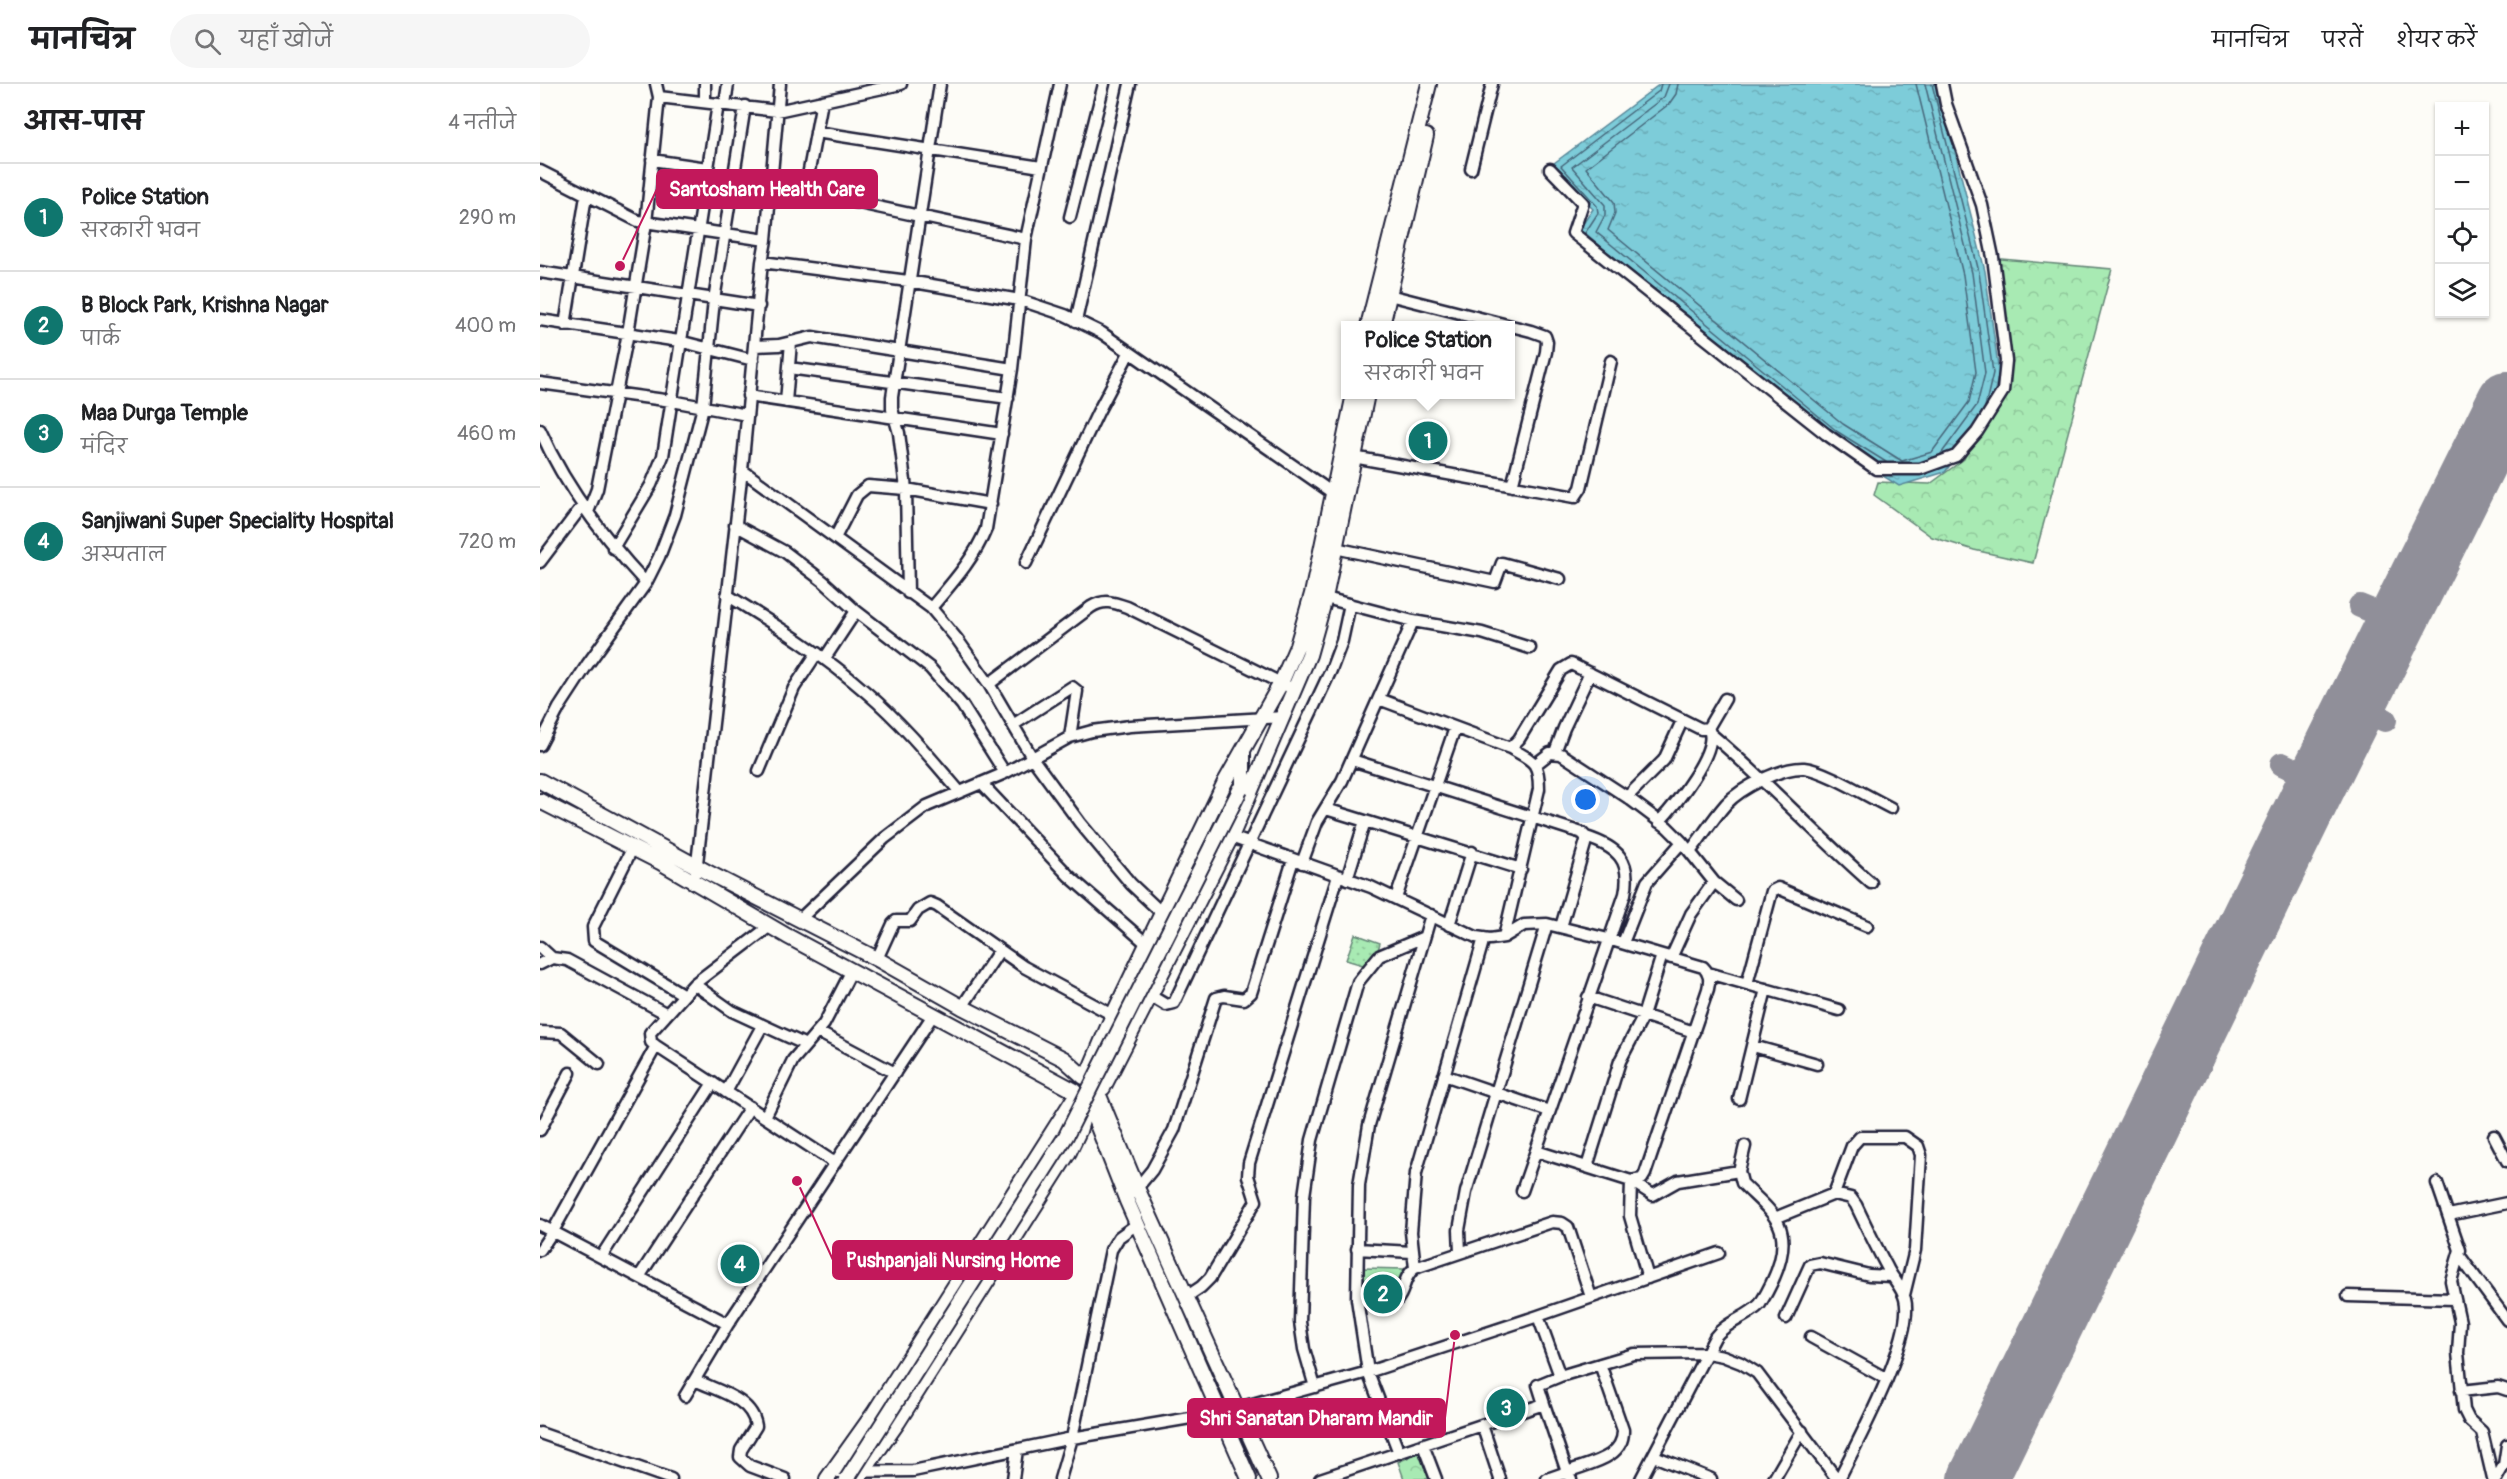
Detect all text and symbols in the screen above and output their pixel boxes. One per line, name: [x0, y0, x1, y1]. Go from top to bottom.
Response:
search box: [170, 14, 590, 68]
text: मानचित्र: [30, 23, 134, 58]
icon: search: [191, 25, 224, 58]
text: यहाँ खोजें: [239, 26, 333, 54]
text: मानचित्र: [2212, 27, 2289, 54]
text: परतें: [2322, 27, 2363, 54]
text: शेयर करें: [2396, 27, 2477, 54]
map controls: [2435, 102, 2489, 318]
button: +: [2435, 102, 2489, 156]
text: आस-पास: [24, 106, 143, 138]
text: 4 नतीजे: [448, 110, 516, 135]
button: −: [2435, 156, 2489, 210]
callout: Santosham Health Care: [657, 170, 877, 208]
text: Santosham Health Care: [669, 177, 866, 202]
text: Police Station: [81, 183, 209, 211]
text: 1: [40, 205, 47, 230]
text: 290 m: [459, 205, 516, 230]
button: locate: [2435, 210, 2489, 264]
text: सरकारी भवन: [81, 218, 200, 243]
button: layers: [2435, 264, 2489, 318]
text: B Block Park, Krishna Nagar: [81, 291, 329, 319]
text: 2: [38, 313, 49, 338]
text: 400 m: [455, 313, 516, 338]
popup: [1341, 321, 1515, 399]
text: पार्क: [81, 326, 120, 351]
text: Police Station: [1364, 326, 1492, 354]
text: सरकारी भवन: [1364, 361, 1483, 386]
text: Maa Durga Temple: [81, 399, 248, 427]
pin: 1: [1408, 418, 1448, 464]
text: 3: [38, 421, 49, 446]
text: 460 m: [457, 421, 516, 446]
text: मंदिर: [81, 434, 127, 459]
text: Sanjiwani Super Speciality Hospital: [81, 507, 394, 535]
text: 4: [38, 529, 49, 554]
text: 720 m: [458, 529, 516, 554]
text: अस्पताल: [81, 542, 166, 567]
your location: [1571, 785, 1600, 814]
callout: Pushpanjali Nursing Home: [833, 1241, 1072, 1279]
pin: 4: [720, 1242, 760, 1286]
text: Pushpanjali Nursing Home: [846, 1248, 1061, 1273]
pin: 2: [1364, 1272, 1402, 1316]
pin: 3: [1486, 1386, 1526, 1430]
callout: Shri Sanatan Dharam Mandir: [1188, 1399, 1445, 1437]
text: Shri Sanatan Dharam Mandir: [1199, 1406, 1434, 1431]

